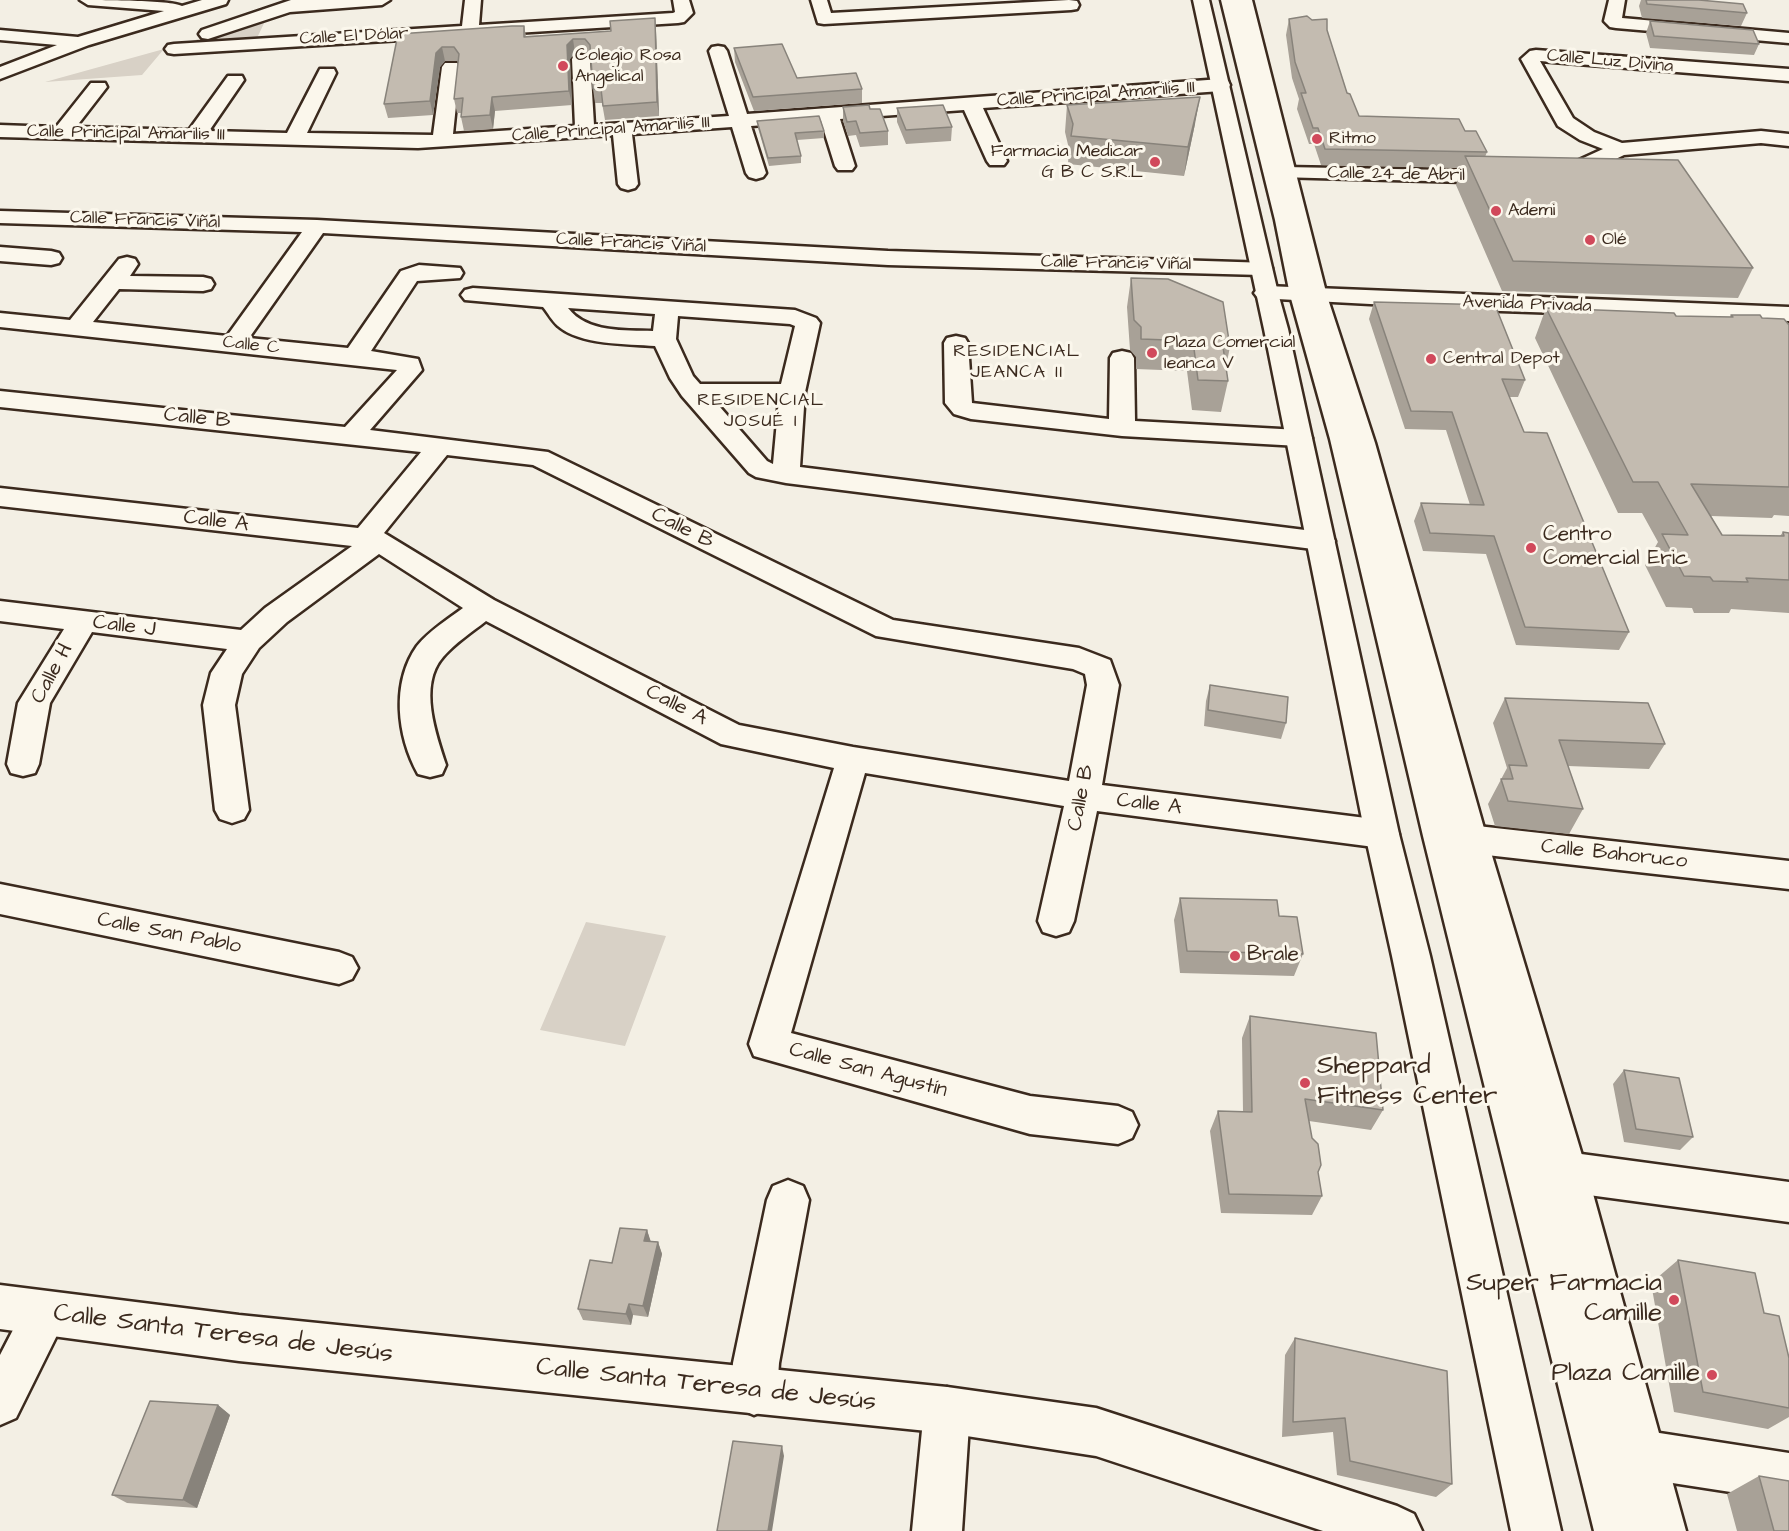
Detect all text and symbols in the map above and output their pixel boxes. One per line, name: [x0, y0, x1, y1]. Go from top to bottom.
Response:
street label: Calle El Dólar: [299, 23, 409, 51]
place label: Colegio Rosa Angelical: [575, 45, 681, 88]
street label: Calle Luz Divina: [1546, 46, 1674, 78]
marker: Colegio Rosa Angelical: [556, 59, 570, 73]
street label: Calle Principal Amarilis III: [996, 77, 1196, 113]
street label: Calle Principal Amarilis III: [511, 112, 711, 148]
street label: Calle Principal Amarilis III: [27, 121, 225, 147]
place label: Ritmo: [1329, 128, 1376, 150]
marker: Ritmo: [1310, 132, 1324, 146]
place label: Farmacia Medicar G B C S.R.L: [991, 141, 1143, 184]
marker: Farmacia Medicar G B C S.R.L: [1148, 155, 1162, 169]
street label: Calle 24 de Abril: [1327, 163, 1465, 187]
place label: Ademi: [1508, 200, 1555, 222]
marker: Ademi: [1489, 204, 1503, 218]
street label: Calle Francis Viñal: [69, 208, 221, 234]
street label: Calle Francis Viñal: [555, 229, 707, 259]
place label: Olé: [1602, 229, 1627, 251]
marker: Olé: [1583, 233, 1597, 247]
street label: Calle Francis Viñal: [1041, 252, 1191, 276]
street label: Avenida Privada: [1462, 292, 1592, 318]
street label: Calle C: [221, 332, 281, 360]
place label: Plaza Comercial Ieanca V: [1164, 332, 1295, 374]
district label: RESIDENCIAL JEANCA II: [953, 341, 1081, 384]
marker: Plaza Comercial Ieanca V: [1145, 346, 1159, 360]
place label: Central Depot: [1443, 348, 1560, 370]
marker: Central Depot: [1424, 352, 1438, 366]
district label: RESIDENCIAL JOSUÉ I: [697, 390, 825, 432]
street label: Calle B: [162, 403, 232, 435]
street label: Calle B: [646, 503, 718, 555]
street label: Calle A: [182, 506, 250, 538]
place label: Centro Comercial Eric: [1543, 523, 1688, 573]
marker: Centro Comercial Eric: [1524, 541, 1538, 555]
street label: Calle J: [91, 611, 157, 643]
street label: Calle H: [26, 640, 80, 708]
street label: Calle A: [641, 680, 711, 732]
street label: Calle B: [1063, 763, 1101, 833]
street label: Calle A: [1115, 789, 1183, 821]
street label: Calle Bahoruco: [1540, 835, 1688, 875]
street label: Calle San Pablo: [95, 908, 243, 960]
place label: Brale: [1247, 943, 1299, 969]
marker: Brale: [1228, 949, 1242, 963]
street label: Calle San Agustín: [786, 1038, 950, 1104]
place label: Sheppard Fitness Center: [1317, 1052, 1497, 1114]
marker: Sheppard Fitness Center: [1298, 1076, 1312, 1090]
place label: Super Farmacia Camille: [1466, 1269, 1662, 1330]
marker: Super Farmacia Camille: [1667, 1293, 1681, 1307]
street label: Calle Santa Teresa de Jesús: [52, 1299, 394, 1371]
street label: Calle Santa Teresa de Jesús: [534, 1353, 878, 1419]
place label: Plaza Camille: [1552, 1359, 1700, 1391]
marker: Plaza Camille: [1705, 1368, 1719, 1382]

